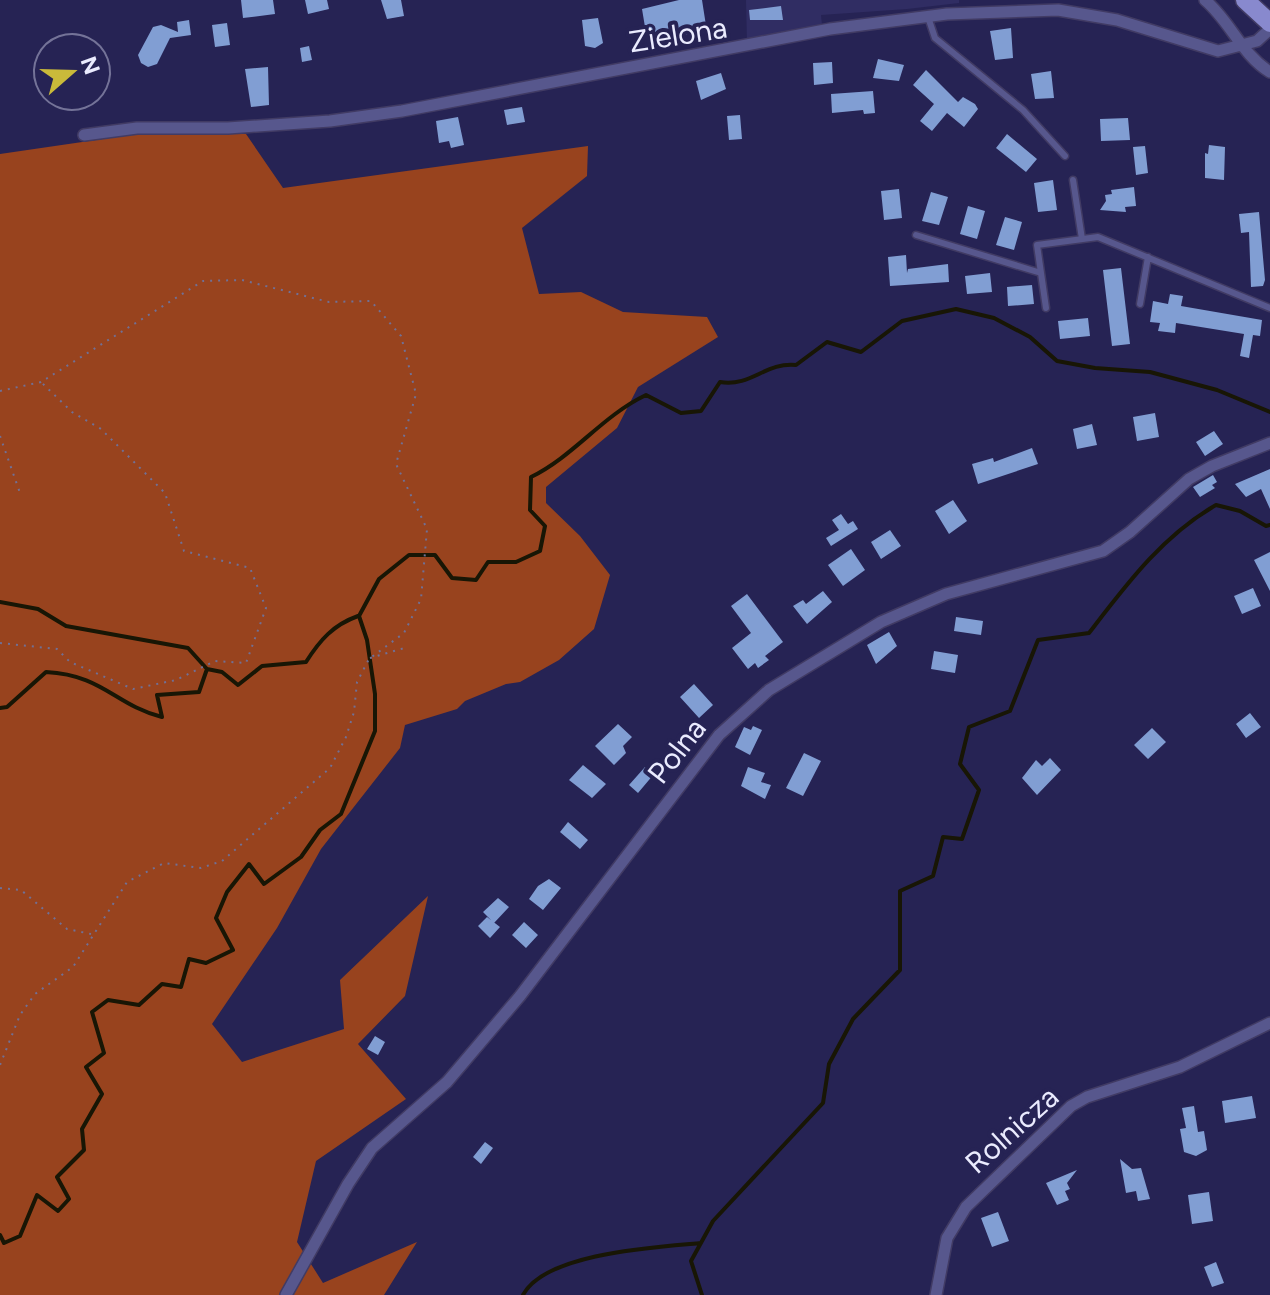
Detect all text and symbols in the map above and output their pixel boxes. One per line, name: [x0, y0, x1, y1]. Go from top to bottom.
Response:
street label: Zielona: [626, 9, 730, 60]
north arrow: [32, 32, 112, 112]
text: N: [75, 53, 106, 78]
street label: Polna: [640, 710, 714, 791]
street label: Rolnicza: [957, 1078, 1066, 1181]

